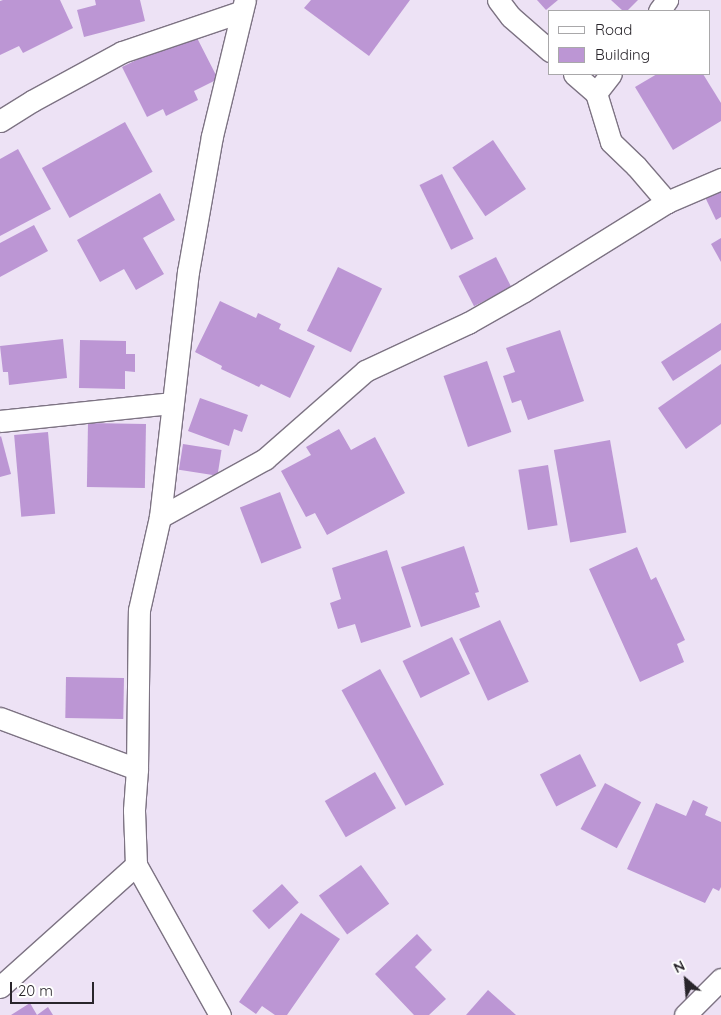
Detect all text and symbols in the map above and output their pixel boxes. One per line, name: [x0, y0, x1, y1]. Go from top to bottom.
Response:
legend: [548, 10, 711, 75]
text: Road: [595, 20, 632, 39]
text: Building: [595, 45, 650, 64]
north arrow: [661, 955, 711, 1005]
text: N: [671, 956, 688, 977]
scale bar: [12, 972, 96, 1004]
text: 20 m: [18, 981, 53, 1000]

